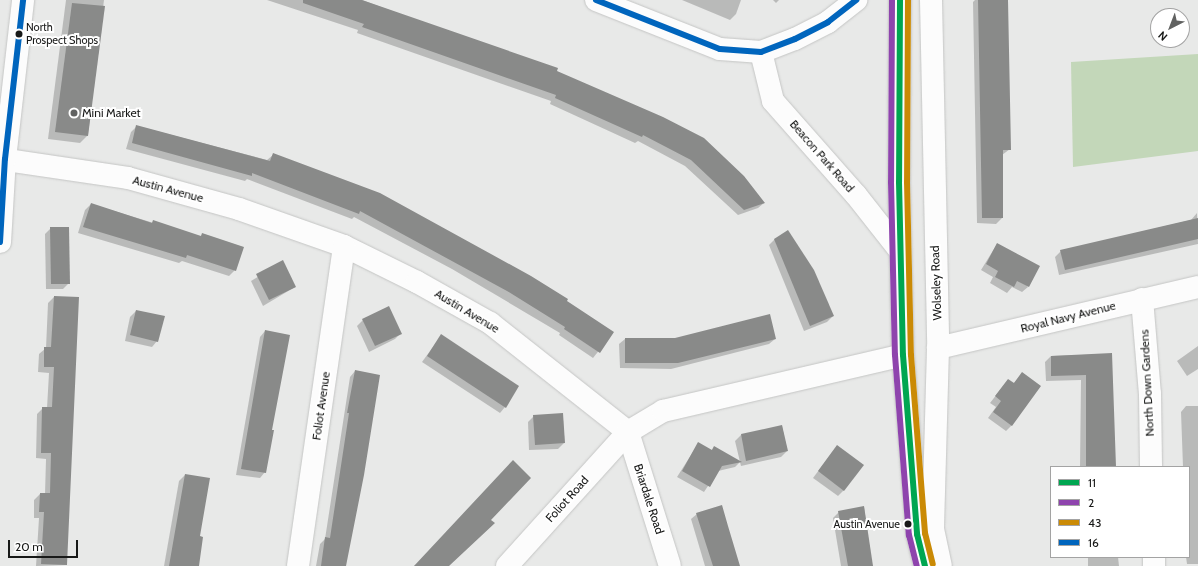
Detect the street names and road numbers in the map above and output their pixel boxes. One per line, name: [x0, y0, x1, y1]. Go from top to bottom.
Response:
street label: Beacon Park Road: [787, 117, 857, 195]
street label: Austin Avenue: [131, 173, 205, 205]
street label: Wolseley Road: [927, 245, 945, 321]
street label: Austin Avenue: [432, 286, 502, 336]
street label: Royal Navy Avenue: [1019, 298, 1117, 336]
street label: North Down Gardens: [1137, 329, 1157, 437]
street label: Foliot Avenue: [309, 371, 333, 441]
street label: Briardale Road: [631, 462, 667, 536]
street label: Foliot Road: [543, 473, 591, 525]

